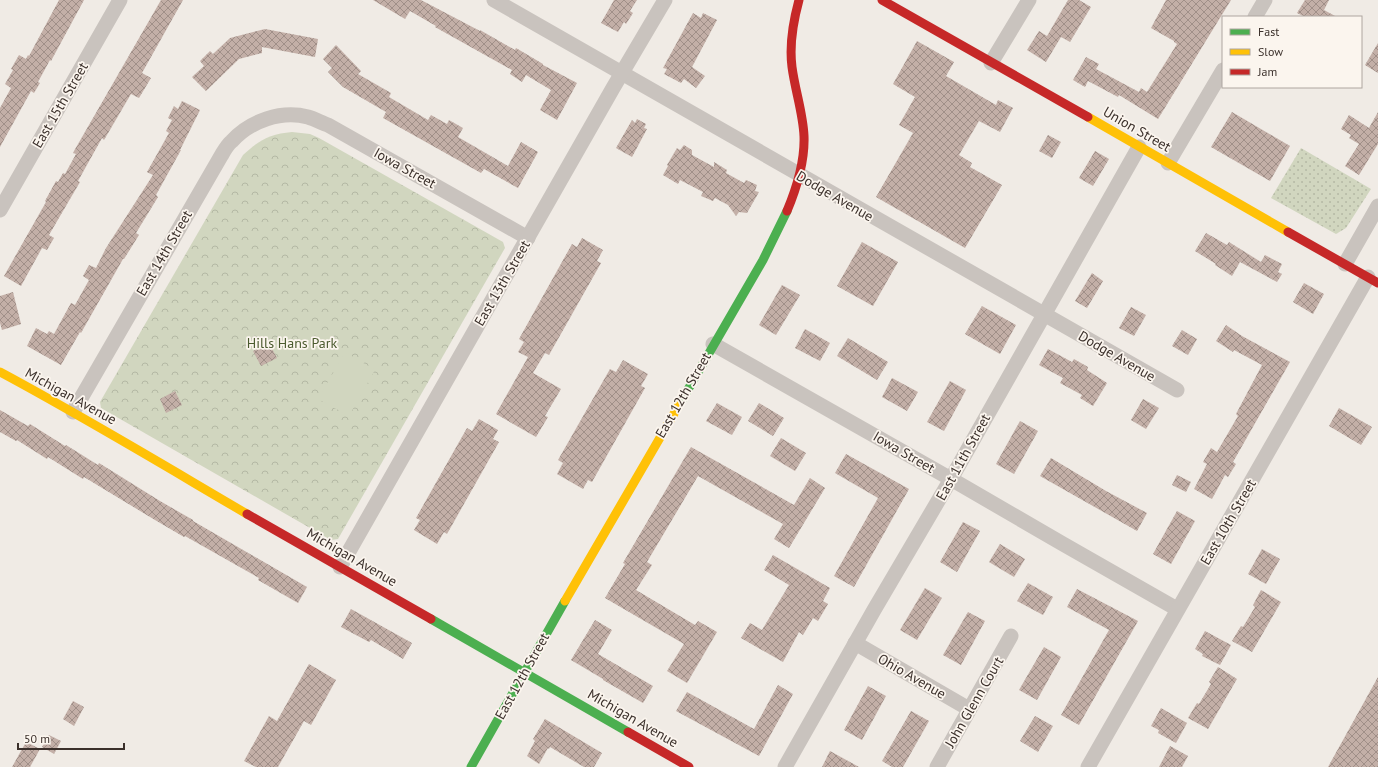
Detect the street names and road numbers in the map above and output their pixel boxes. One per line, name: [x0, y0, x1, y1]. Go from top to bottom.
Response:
street label: East 15th Street: [28, 59, 92, 151]
street label: Union Street: [1100, 102, 1174, 156]
street label: Iowa Street: [371, 144, 439, 193]
street label: Dodge Avenue: [793, 167, 877, 225]
street label: East 14th Street: [132, 207, 196, 299]
street label: East 13th Street: [470, 237, 534, 329]
street label: Dodge Avenue: [1075, 327, 1159, 385]
street label: East 12th Street: [651, 349, 715, 441]
street label: Michigan Avenue: [22, 363, 120, 429]
street label: East 11th Street: [932, 410, 994, 503]
street label: Iowa Street: [870, 427, 938, 477]
street label: East 10th Street: [1196, 476, 1260, 568]
street label: Michigan Avenue: [303, 524, 401, 590]
street label: East 12th Street: [491, 629, 553, 722]
street label: Ohio Avenue: [875, 649, 949, 703]
street label: John Glenn Court: [940, 653, 1007, 752]
street label: Michigan Avenue: [584, 685, 682, 751]

